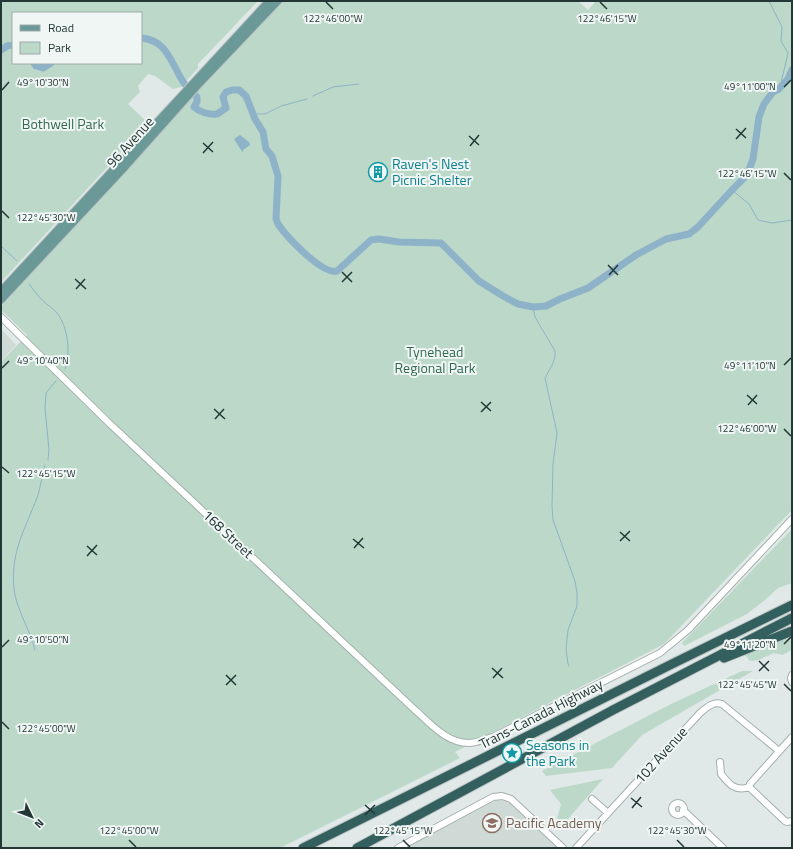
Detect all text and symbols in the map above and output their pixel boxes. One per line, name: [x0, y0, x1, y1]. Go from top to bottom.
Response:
text: 122°46'00"W: [303, 11, 363, 26]
text: 122°46'15"W: [577, 11, 637, 26]
legend: [12, 12, 142, 64]
text: Road: [48, 18, 74, 37]
text: Park: [48, 38, 71, 57]
text: 49°10'30"N: [17, 75, 69, 90]
text: 49°11'00"N: [724, 79, 776, 94]
street label: 96 Avenue: [101, 111, 158, 172]
park label: Bothwell Park: [22, 113, 104, 134]
place label: Raven's Nest Picnic Shelter: [392, 153, 472, 190]
building icon: Raven's Nest Picnic Shelter: [367, 161, 389, 183]
text: 122°46'15"W: [717, 166, 777, 181]
text: 122°45'30"W: [16, 210, 76, 225]
park label: Tynehead Regional Park: [395, 341, 476, 378]
text: 49°10'40"N: [17, 353, 69, 368]
text: 49°11'10"N: [724, 358, 776, 373]
text: 122°46'00"W: [717, 421, 777, 436]
text: 122°45'15"W: [16, 466, 76, 481]
street label: 168 Street: [198, 505, 258, 563]
text: 49°10'50"N: [17, 632, 69, 647]
text: 49°11'20"N: [724, 637, 776, 652]
street label: Trans-Canada Highway: [475, 673, 606, 754]
text: 122°45'45"W: [717, 677, 777, 692]
text: 122°45'00"W: [16, 721, 76, 736]
street label: 102 Avenue: [629, 721, 692, 788]
place label: Seasons in the Park: [526, 734, 589, 771]
place icon: Seasons in the Park: [501, 742, 523, 764]
north arrow: [12, 797, 52, 837]
school or university icon: Pacific Academy: [481, 812, 503, 834]
place label: Pacific Academy: [506, 812, 602, 833]
text: N: [31, 816, 48, 832]
text: 122°45'00"W: [99, 823, 159, 838]
text: 122°45'15"W: [373, 823, 433, 838]
text: 122°45'30"W: [647, 823, 707, 838]

